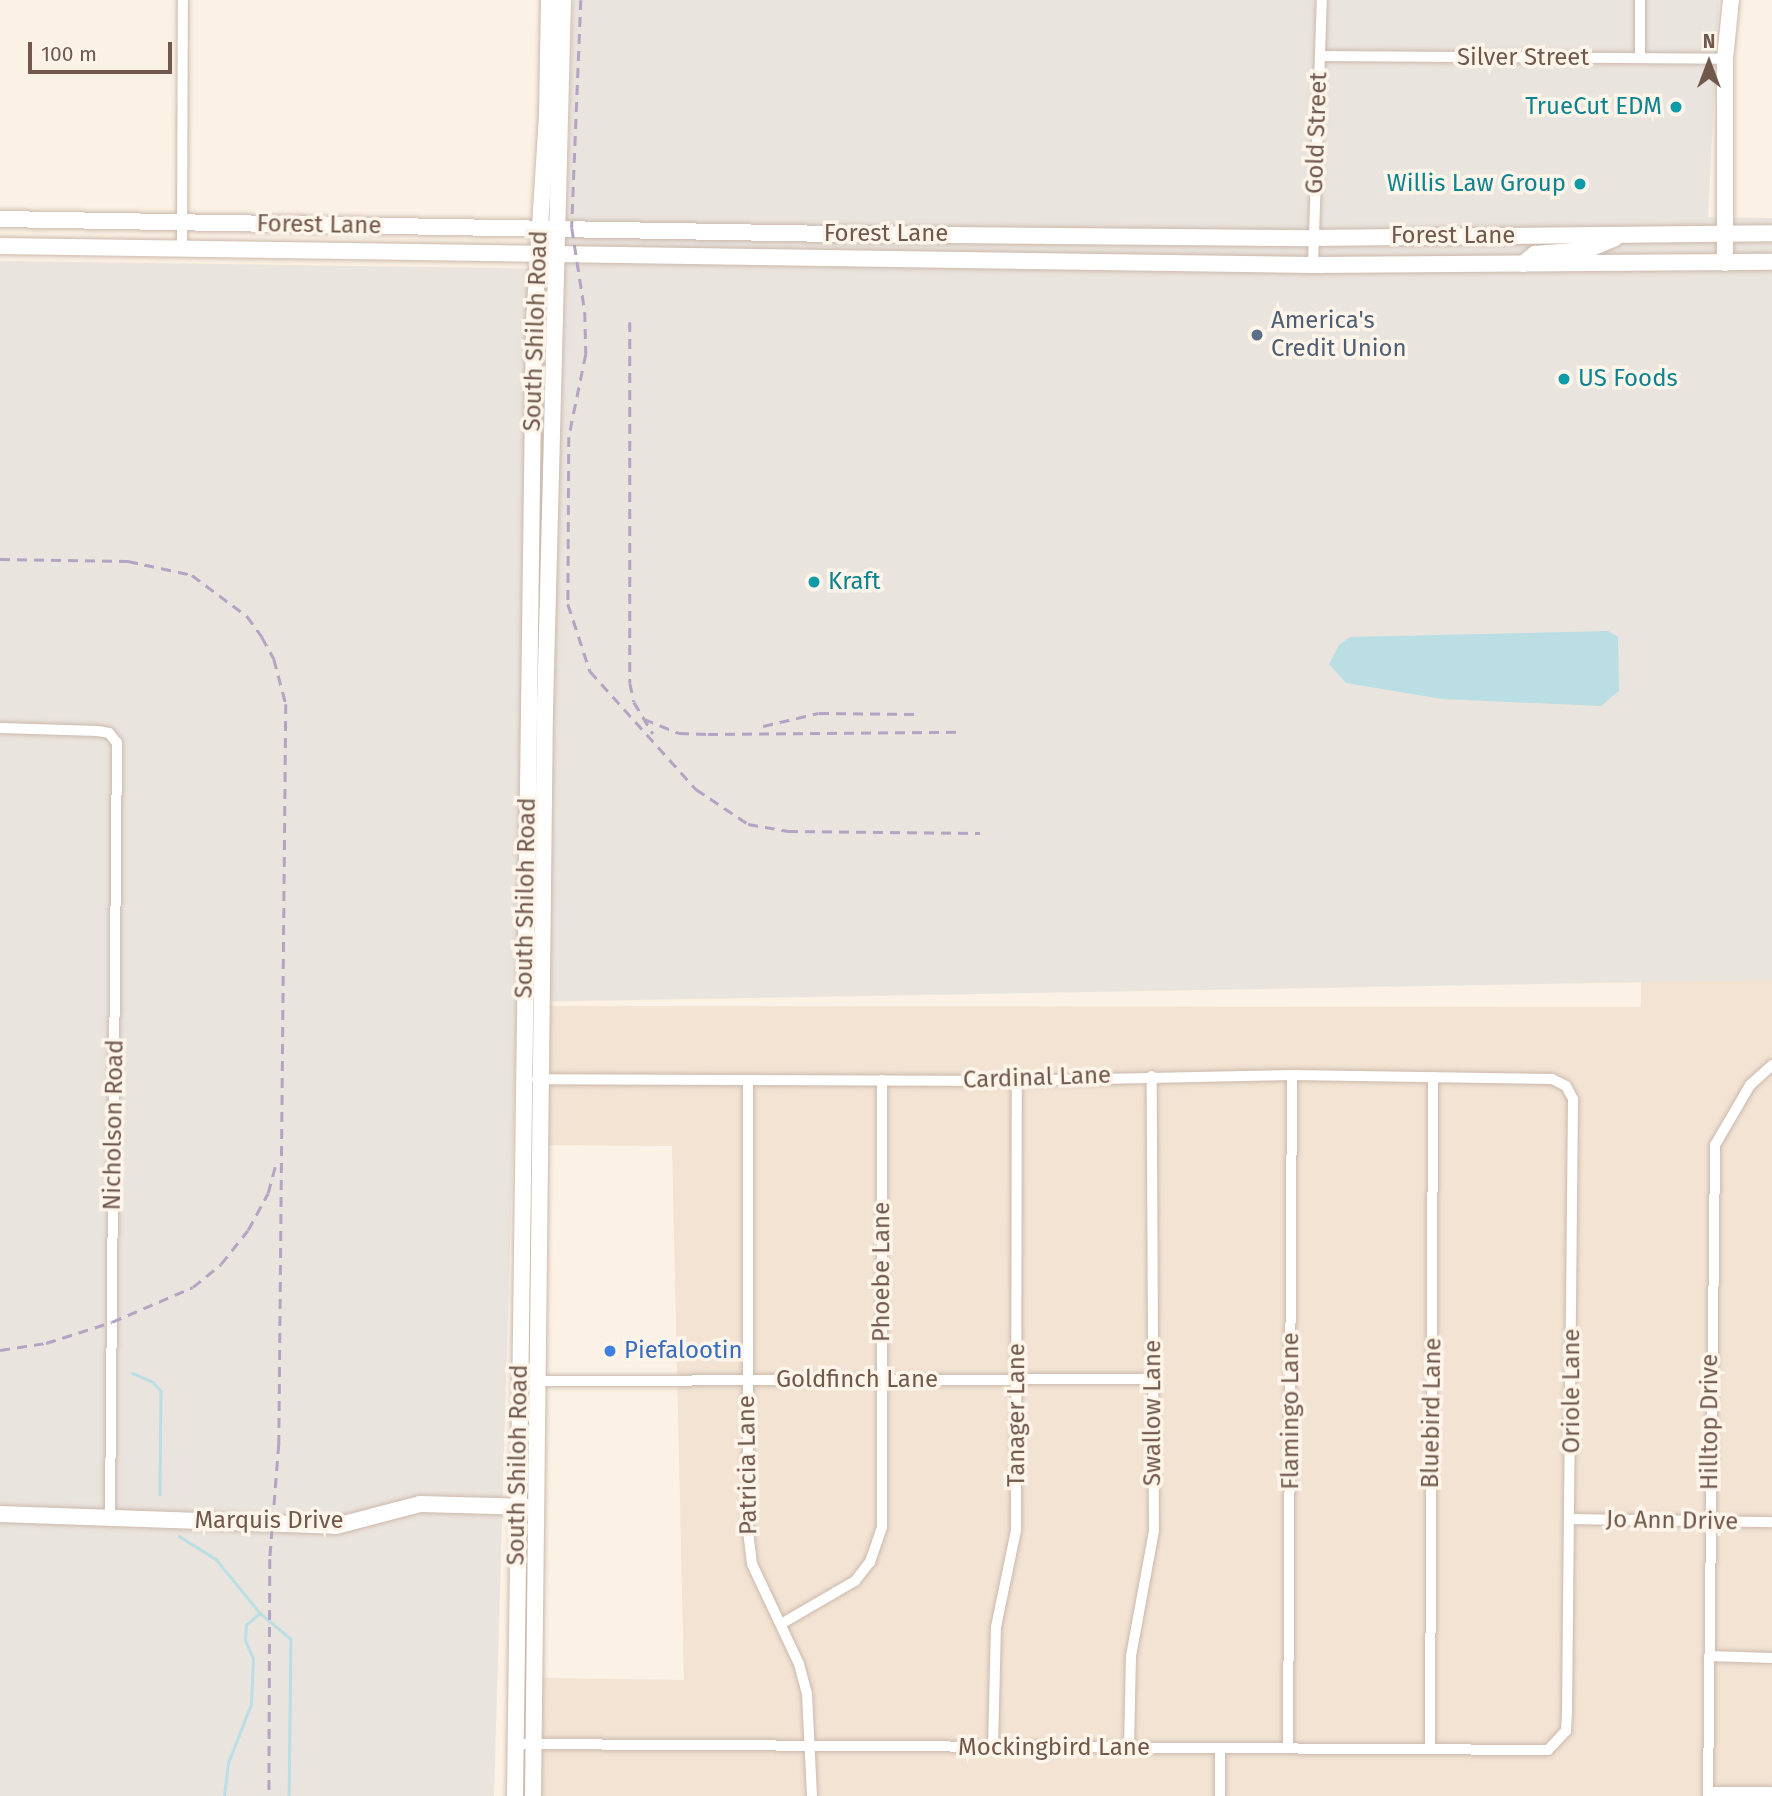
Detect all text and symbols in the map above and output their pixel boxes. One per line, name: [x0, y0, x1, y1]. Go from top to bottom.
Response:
scale bar: [32, 28, 175, 72]
north arrow: [1674, 28, 1744, 98]
text: N: [1703, 30, 1715, 53]
text: 100 m: [41, 41, 97, 67]
street label: Silver Street: [1457, 44, 1589, 72]
street label: Gold Street: [1300, 72, 1334, 194]
place label: TrueCut EDM: [1525, 93, 1662, 121]
marker: TrueCut EDM: [1668, 99, 1684, 115]
place label: Willis Law Group: [1387, 170, 1566, 198]
marker: Willis Law Group: [1572, 176, 1588, 192]
street label: Forest Lane: [256, 210, 382, 240]
street label: Forest Lane: [824, 220, 948, 248]
street label: Forest Lane: [1391, 222, 1515, 250]
street label: South Shiloh Road: [518, 230, 554, 432]
place label: America's Credit Union: [1271, 307, 1407, 363]
marker: America's Credit Union: [1249, 327, 1265, 343]
place label: US Foods: [1578, 365, 1678, 393]
marker: US Foods: [1556, 371, 1572, 387]
place label: Kraft: [828, 568, 880, 596]
marker: Kraft: [806, 574, 822, 590]
street label: South Shiloh Road: [510, 797, 542, 999]
street label: Nicholson Road: [98, 1039, 130, 1211]
street label: Cardinal Lane: [962, 1061, 1112, 1095]
street label: Phoebe Lane: [868, 1202, 896, 1342]
street label: Oriole Lane: [1558, 1329, 1586, 1453]
street label: Flamingo Lane: [1277, 1332, 1305, 1490]
place label: Piefalootin: [624, 1337, 743, 1365]
street label: Bluebird Lane: [1416, 1337, 1448, 1489]
street label: Swallow Lane: [1139, 1340, 1167, 1486]
marker: Piefalootin: [602, 1343, 618, 1359]
street label: Tanager Lane: [1003, 1343, 1031, 1487]
street label: Hilltop Drive: [1696, 1354, 1724, 1490]
street label: South Shiloh Road: [502, 1364, 534, 1566]
street label: Goldfinch Lane: [776, 1366, 938, 1394]
street label: Patricia Lane: [732, 1395, 764, 1535]
street label: Jo Ann Drive: [1606, 1505, 1738, 1537]
street label: Marquis Drive: [194, 1507, 344, 1535]
street label: Mockingbird Lane: [958, 1734, 1150, 1762]

